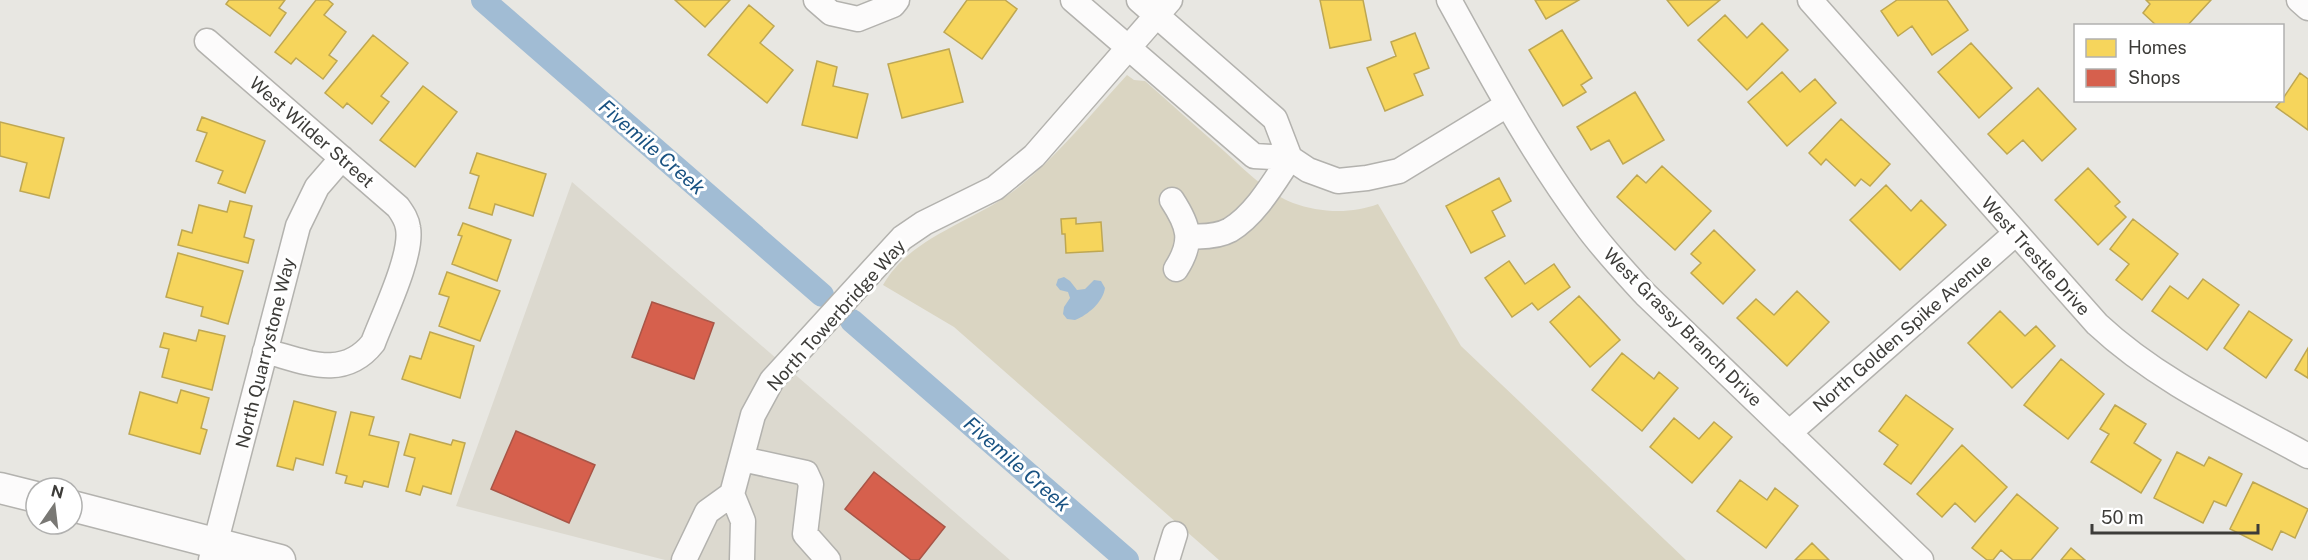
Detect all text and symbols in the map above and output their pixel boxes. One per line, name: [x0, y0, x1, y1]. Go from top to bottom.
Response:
legend: [2074, 24, 2284, 102]
text: Homes: [2128, 37, 2187, 58]
text: Shops: [2128, 67, 2180, 88]
street label: West Wilder Street: [245, 72, 379, 192]
water label: Fivemile Creek: [594, 94, 710, 200]
street label: West Trestle Drive: [1977, 192, 2095, 320]
street label: North Towerbridge Way: [763, 235, 910, 395]
street label: West Grassy Branch Drive: [1599, 243, 1767, 411]
street label: North Golden Spike Avenue: [1808, 250, 1996, 416]
street label: North Quarrystone Way: [231, 255, 299, 450]
water label: Fivemile Creek: [959, 411, 1075, 517]
north arrow: [24, 476, 84, 536]
text: N: [49, 481, 66, 503]
scale bar: [2092, 497, 2258, 535]
text: 50 m: [2101, 507, 2144, 528]

